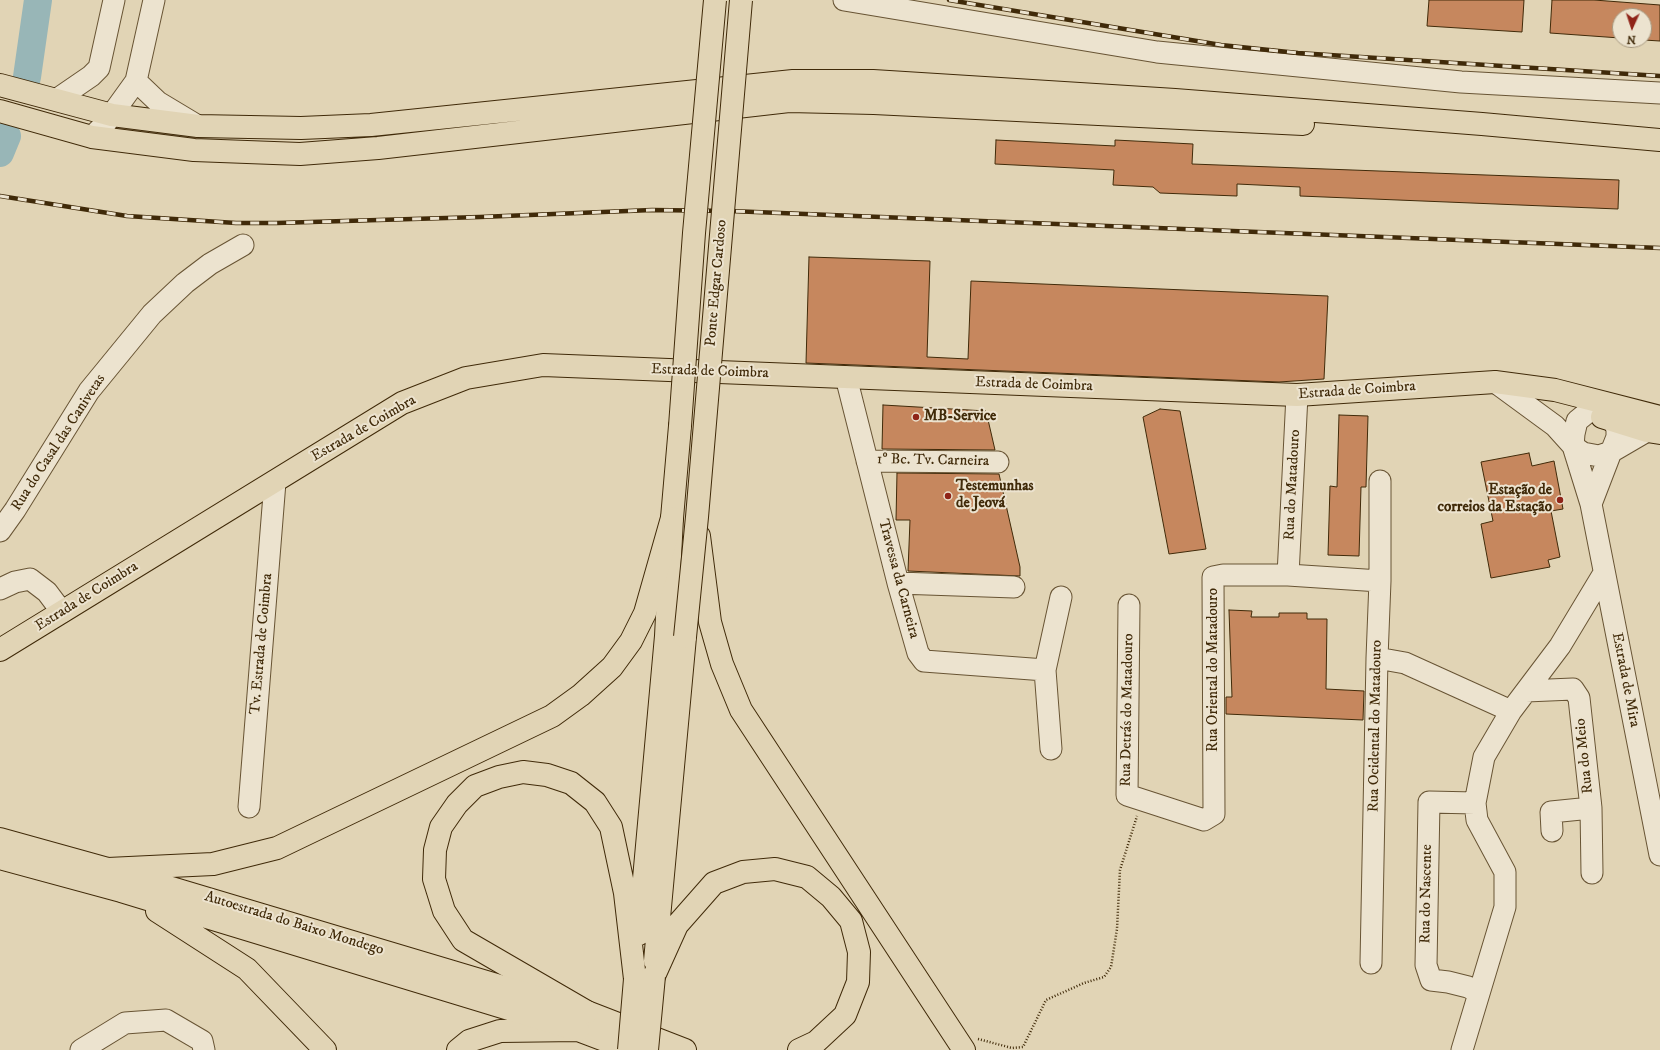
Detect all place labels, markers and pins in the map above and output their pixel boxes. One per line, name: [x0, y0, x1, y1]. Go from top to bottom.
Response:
place label: MB-Service: [924, 408, 996, 426]
marker: MB-Service: [911, 412, 921, 422]
place label: Testemunhas de Jeová: [956, 478, 1034, 513]
place label: Estação de correios da Estação: [1438, 482, 1552, 517]
marker: Testemunhas de Jeová: [943, 491, 953, 501]
marker: Estação de correios da Estação: [1555, 495, 1565, 505]

